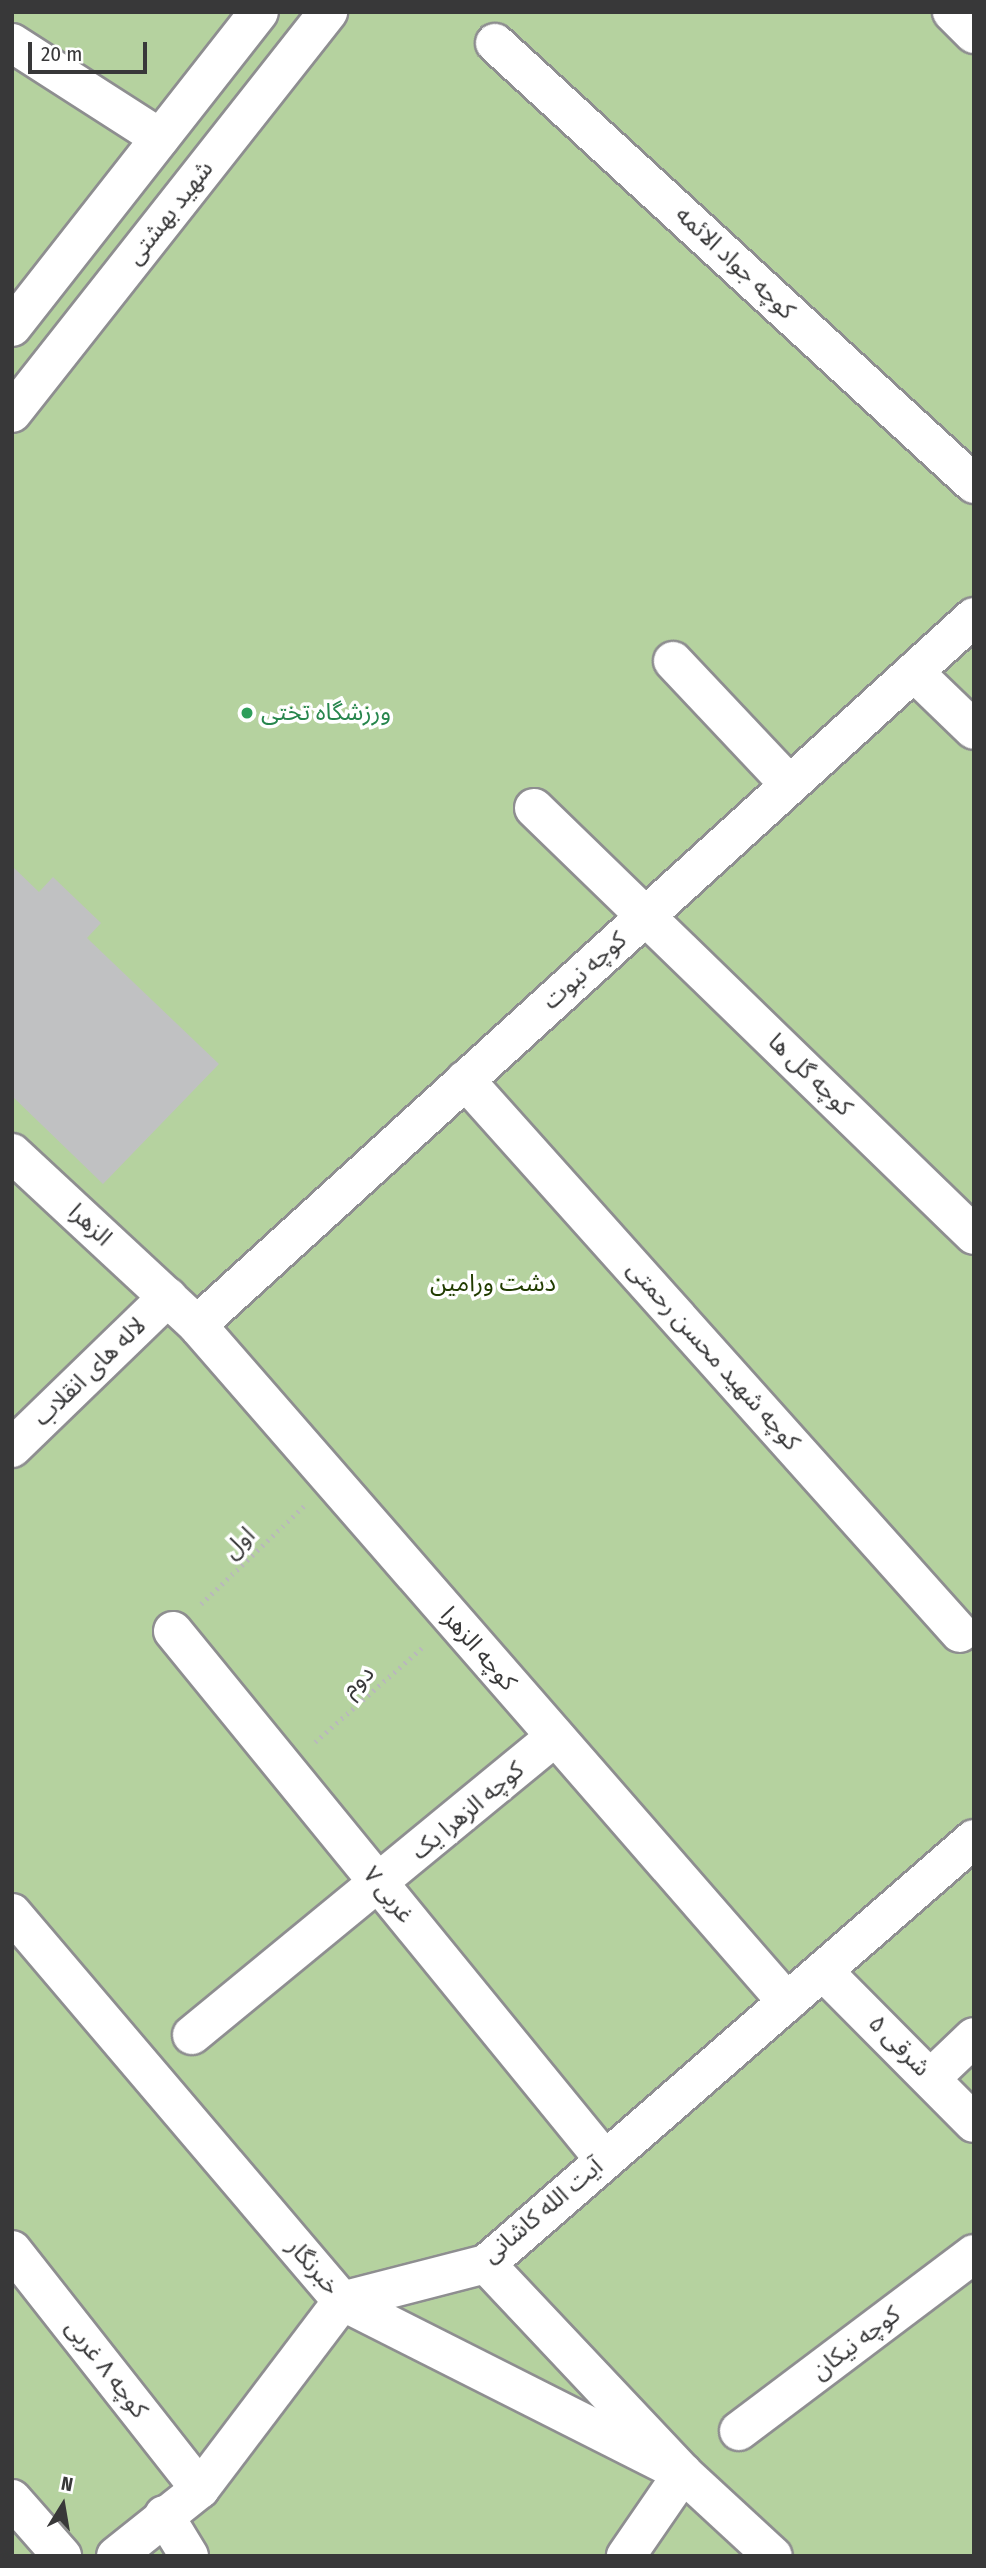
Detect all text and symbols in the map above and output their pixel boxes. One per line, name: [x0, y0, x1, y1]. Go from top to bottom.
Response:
scale bar: [32, 28, 150, 72]
text: 20 m: [41, 41, 82, 67]
street label: شهید بهشتی: [120, 155, 220, 271]
street label: کوچه جواد الائمه: [669, 200, 801, 326]
place label: ورزشگاه تختی: [261, 699, 391, 727]
marker: ورزشگاه تختی: [239, 705, 255, 721]
street label: کوچه نبوت: [537, 926, 633, 1016]
street label: کوچه گل ها: [762, 1028, 858, 1122]
street label: الزهرا: [62, 1198, 118, 1252]
street label: کوچه شهید محسن رحمتی: [620, 1255, 806, 1457]
park label: دشت ورامین: [430, 1270, 556, 1298]
street label: لاله های انقلاب: [28, 1311, 152, 1433]
street label: اول: [217, 1521, 261, 1565]
street label: کوچه الزهرا: [434, 1601, 522, 1697]
street label: دوم: [336, 1659, 380, 1703]
street label: کوچه الزهرا یک: [406, 1756, 530, 1866]
street label: ۷ غربی: [357, 1861, 419, 1929]
street label: ۵ شرقی: [862, 2009, 936, 2083]
street label: آیت الله کاشانی: [477, 2152, 609, 2270]
street label: خبرنگار: [281, 2233, 345, 2301]
street label: کوچه نیکان: [806, 2300, 906, 2386]
street label: کوچه ۸ غربی: [59, 2314, 153, 2424]
north arrow: [28, 2470, 98, 2540]
text: N: [59, 2472, 75, 2496]

